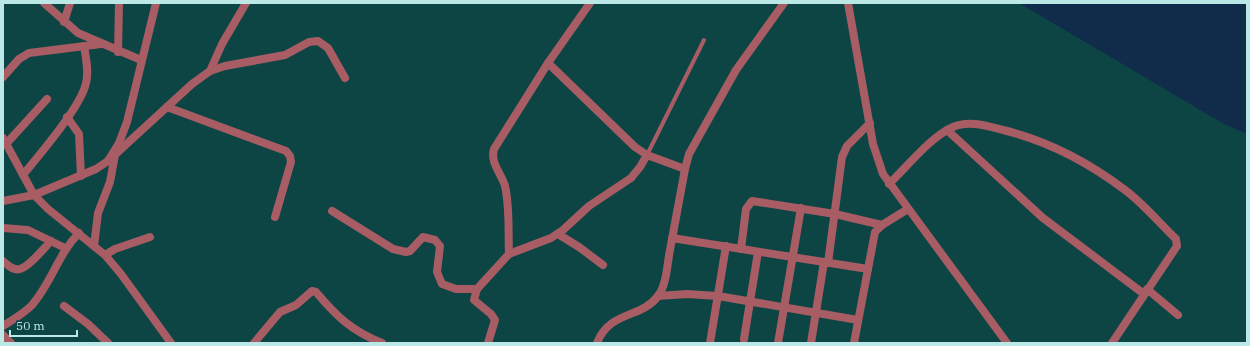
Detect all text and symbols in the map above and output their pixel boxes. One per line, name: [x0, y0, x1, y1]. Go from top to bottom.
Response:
scale bar: [10, 312, 77, 338]
text: 50 m: [16, 318, 45, 333]

